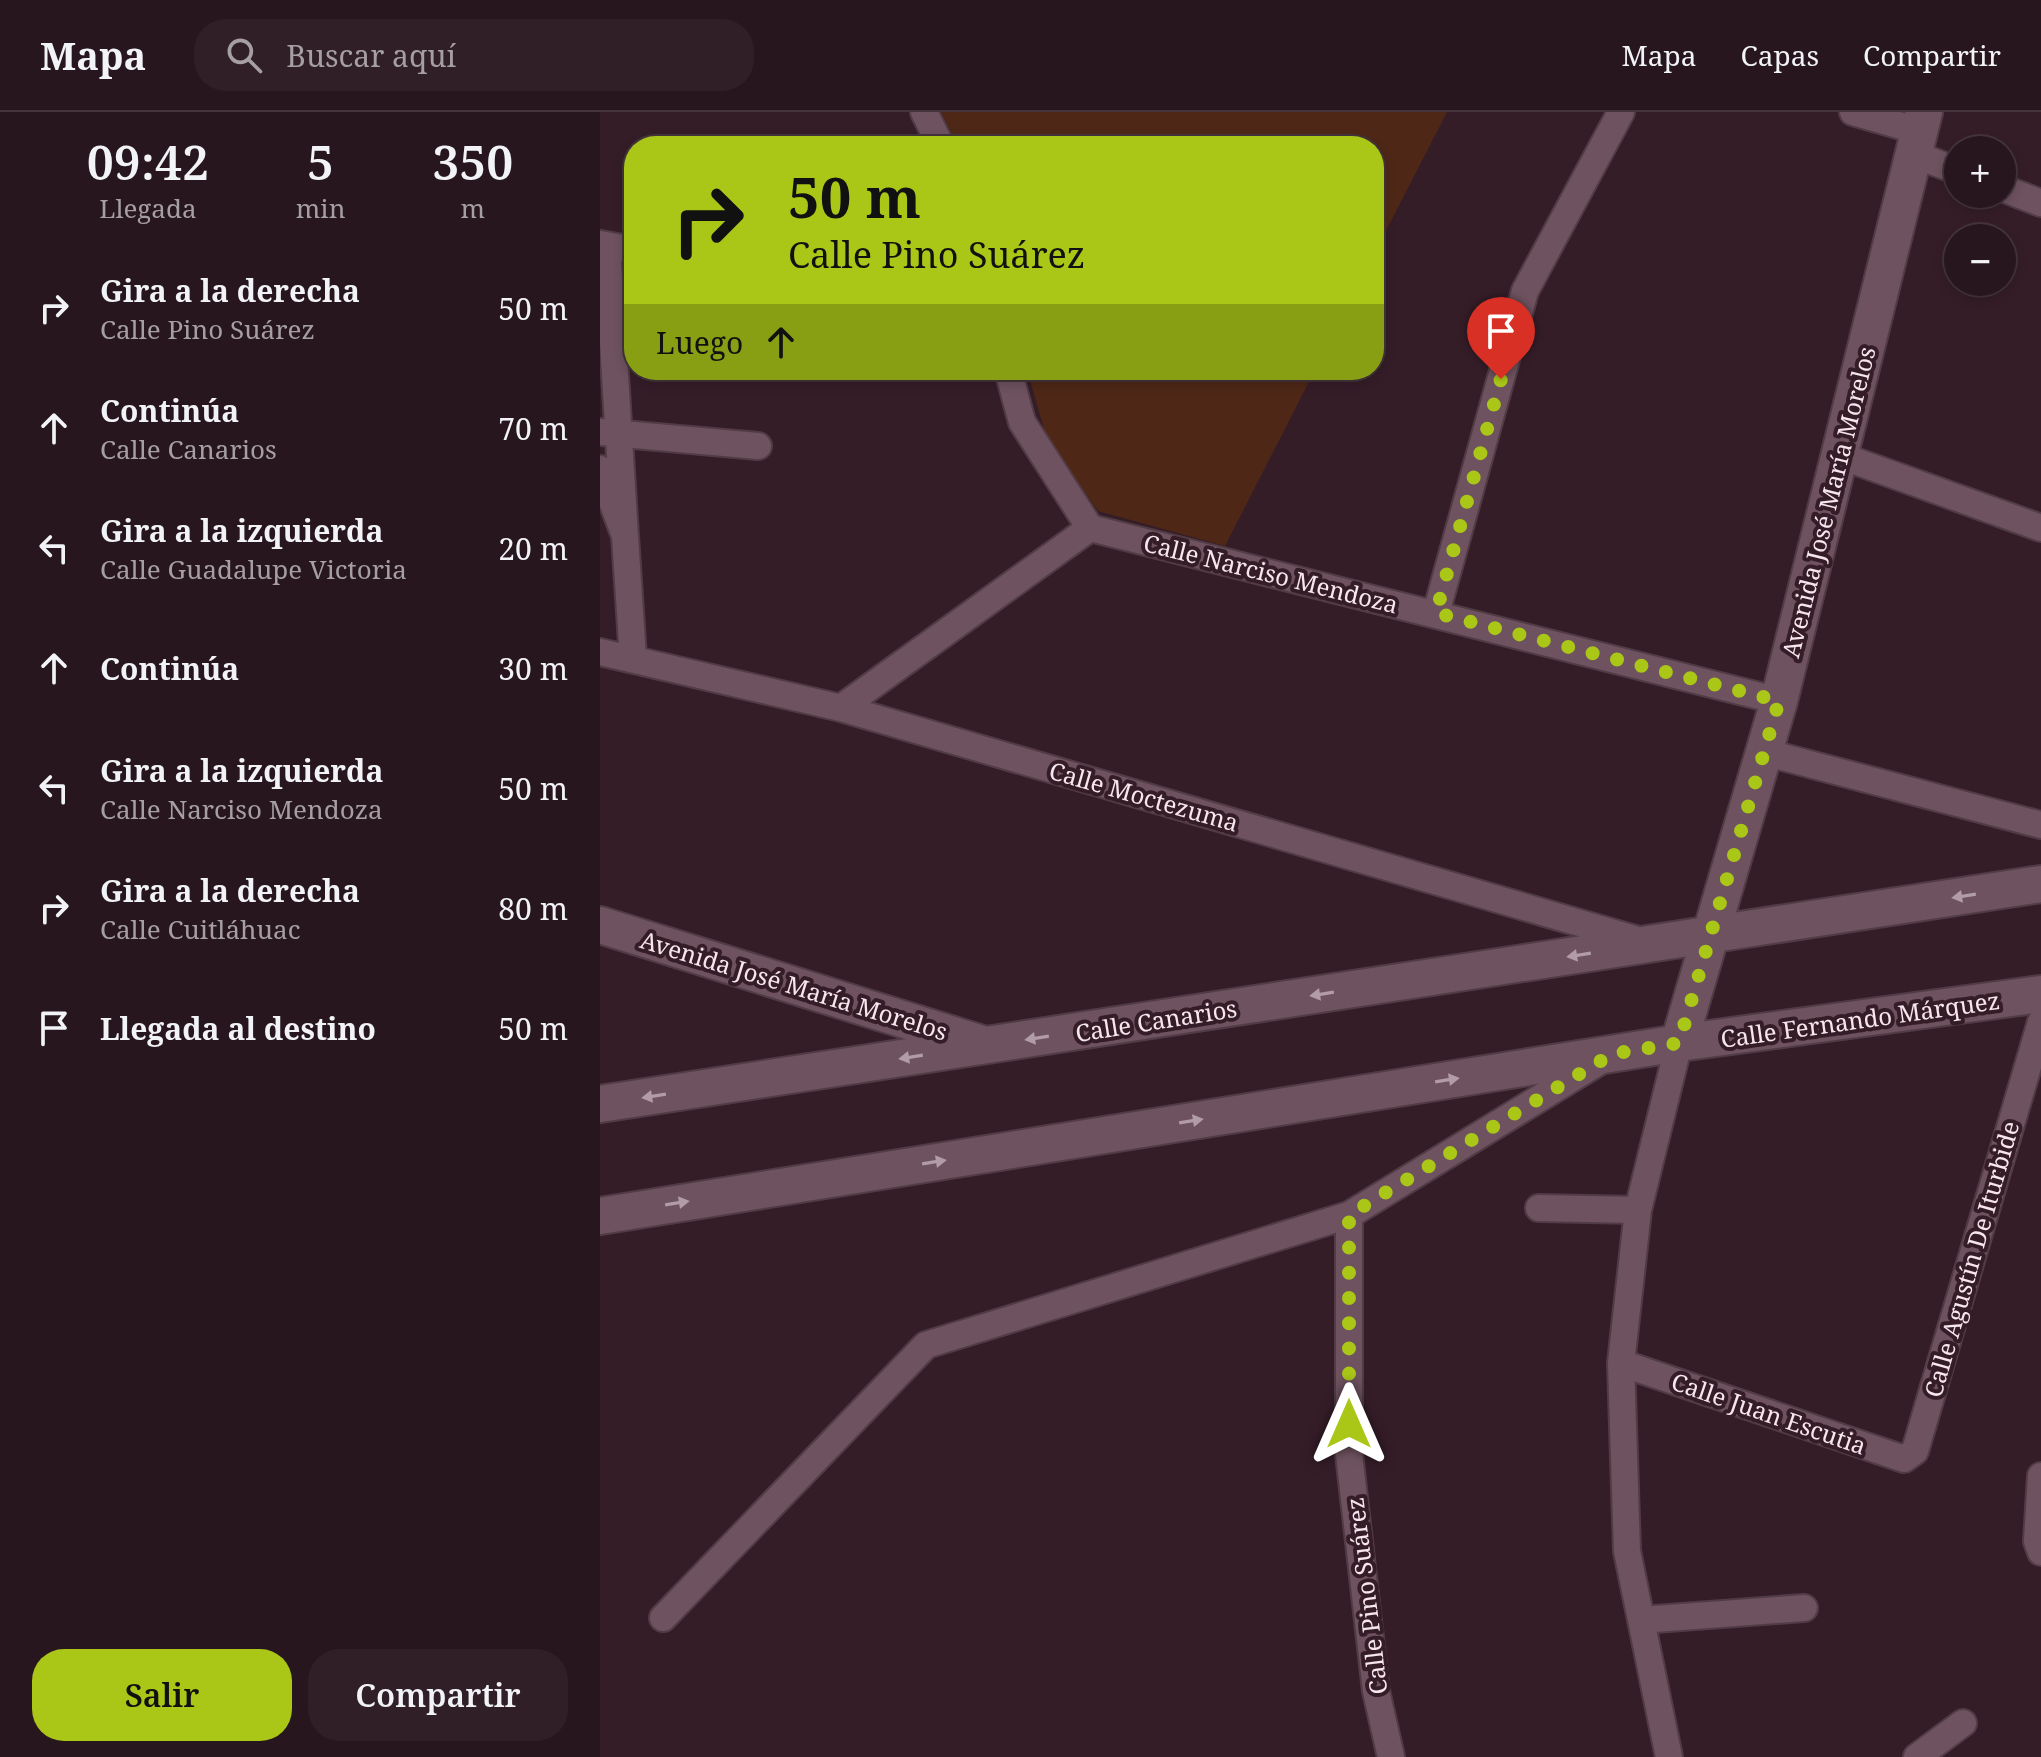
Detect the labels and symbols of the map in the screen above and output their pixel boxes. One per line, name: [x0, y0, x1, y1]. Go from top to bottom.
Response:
pin: [1467, 297, 1535, 379]
street label: Avenida José María Morelos: [1773, 343, 1883, 661]
street label: Calle Narciso Mendoza: [1140, 525, 1402, 621]
street label: Calle Moctezuma: [1046, 753, 1242, 839]
one-way arrow: [1951, 890, 1976, 903]
street label: Avenida José María Morelos: [636, 923, 952, 1047]
one-way arrow: [1566, 949, 1591, 962]
street label: Calle Fernando Márquez: [1718, 983, 2002, 1055]
one-way arrow: [1309, 988, 1334, 1001]
street label: Calle Canarios: [1073, 991, 1239, 1049]
one-way arrow: [1024, 1032, 1049, 1045]
one-way arrow: [898, 1051, 923, 1064]
one-way arrow: [1435, 1074, 1460, 1086]
one-way arrow: [641, 1090, 666, 1103]
one-way arrow: [1178, 1115, 1203, 1127]
street label: Calle Agustín De Iturbide: [1916, 1117, 2026, 1401]
one-way arrow: [922, 1156, 947, 1168]
one-way arrow: [665, 1197, 690, 1209]
street label: Calle Juan Escutia: [1667, 1364, 1871, 1462]
position arrow: [1307, 1382, 1391, 1466]
street label: Calle Pino Suárez: [1338, 1496, 1394, 1696]

